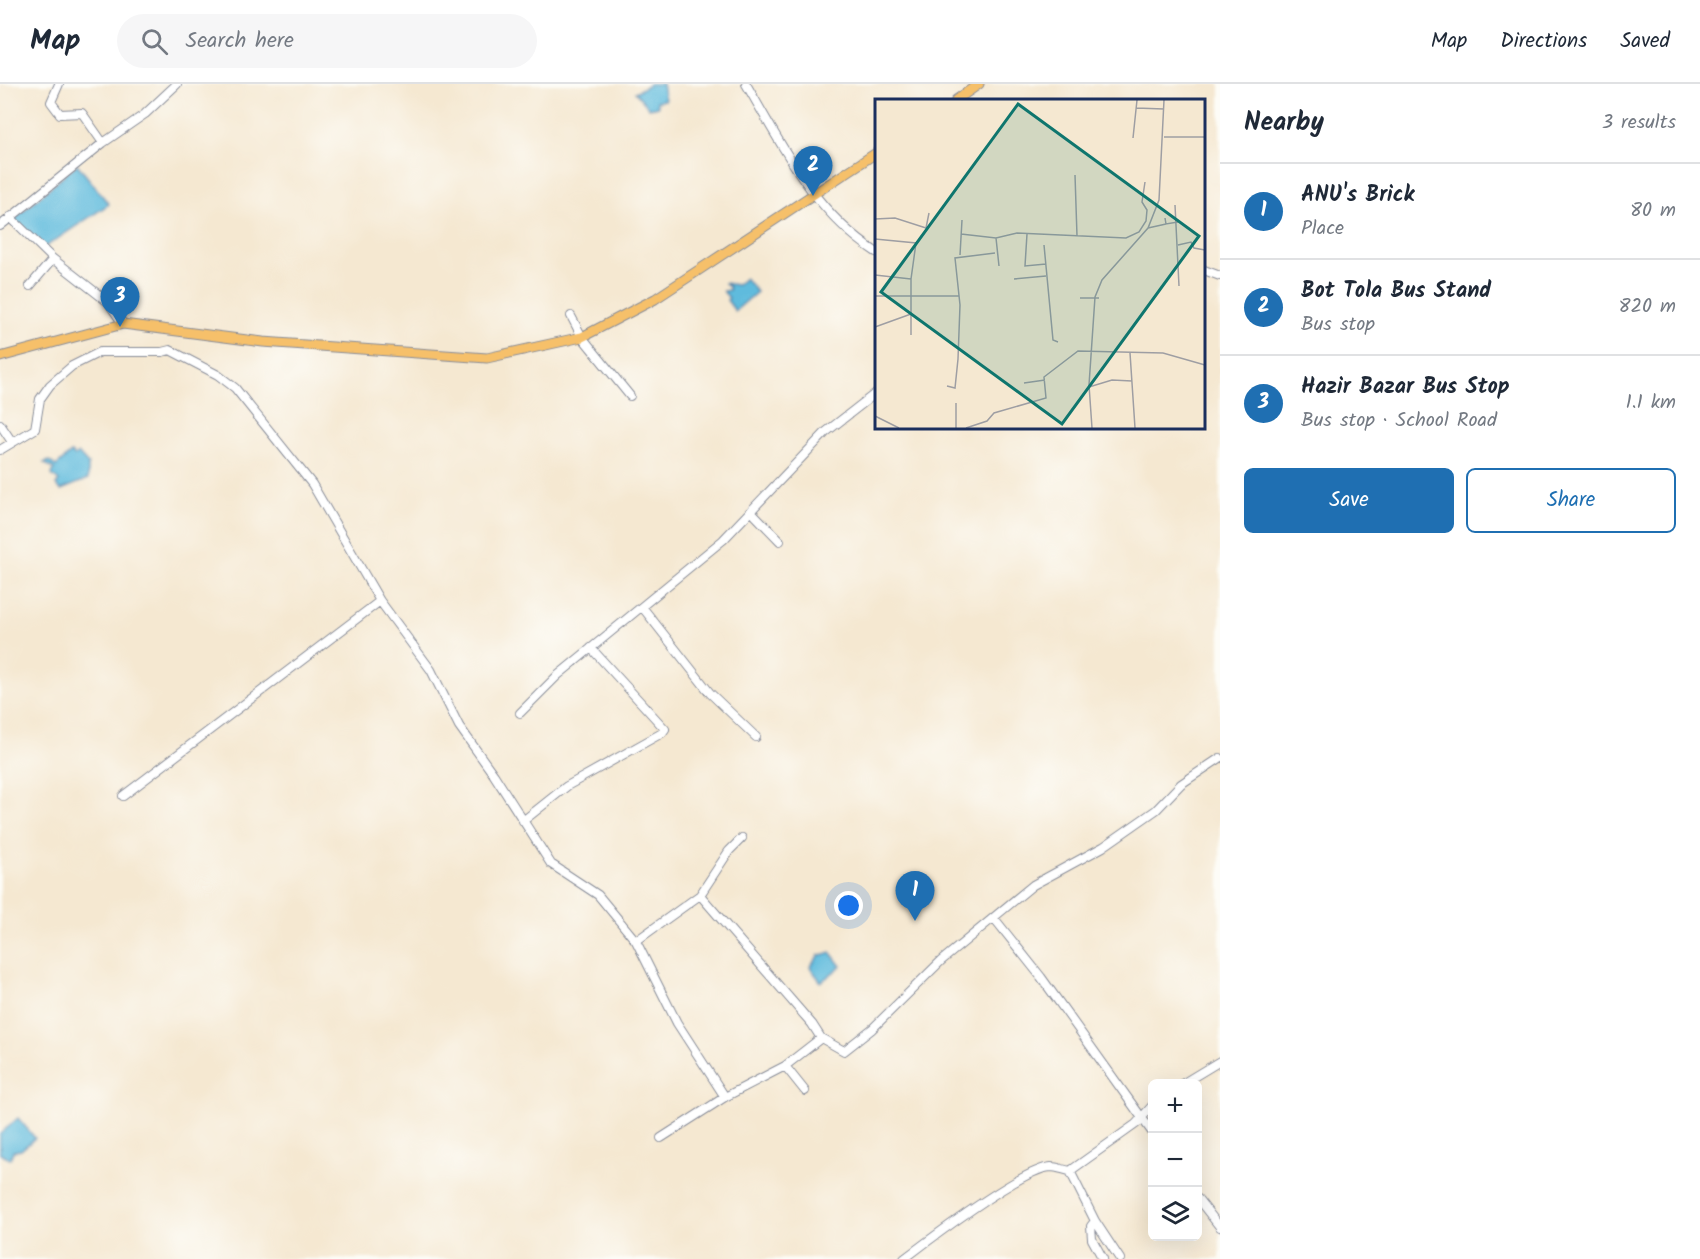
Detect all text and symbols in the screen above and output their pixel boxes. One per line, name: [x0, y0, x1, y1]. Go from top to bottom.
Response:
search box: [117, 14, 537, 68]
text: Map: [30, 19, 81, 64]
text: Search here: [186, 24, 294, 59]
icon: search: [138, 25, 171, 58]
text: Map: [1431, 25, 1467, 58]
text: Directions: [1500, 25, 1587, 58]
text: Saved: [1620, 25, 1670, 58]
inset map: [875, 99, 1205, 429]
text: Nearby: [1244, 102, 1324, 144]
text: 3 results: [1602, 107, 1676, 139]
pin: 2: [794, 147, 832, 196]
text: ANU's Brick: [1301, 178, 1414, 213]
text: 1: [1260, 195, 1267, 227]
text: 80 m: [1630, 195, 1676, 227]
text: Place: [1301, 213, 1344, 245]
text: Bot Tola Bus Stand: [1301, 274, 1491, 309]
pin: 3: [100, 278, 140, 327]
text: 2: [1258, 291, 1269, 323]
text: 820 m: [1618, 291, 1676, 323]
text: Bus stop: [1301, 309, 1375, 341]
text: Hazir Bazar Bus Stop: [1301, 370, 1510, 405]
text: 3: [1258, 387, 1269, 419]
text: 1.1 km: [1625, 387, 1676, 419]
text: Bus stop · School Road: [1301, 405, 1497, 437]
button: Save: [1244, 468, 1454, 533]
button: Share: [1466, 468, 1676, 533]
pin: 1: [896, 872, 934, 921]
your location: [834, 891, 863, 920]
map controls: [1148, 1079, 1202, 1241]
button: +: [1148, 1079, 1202, 1133]
button: −: [1148, 1133, 1202, 1187]
button: layers: [1148, 1187, 1202, 1241]

